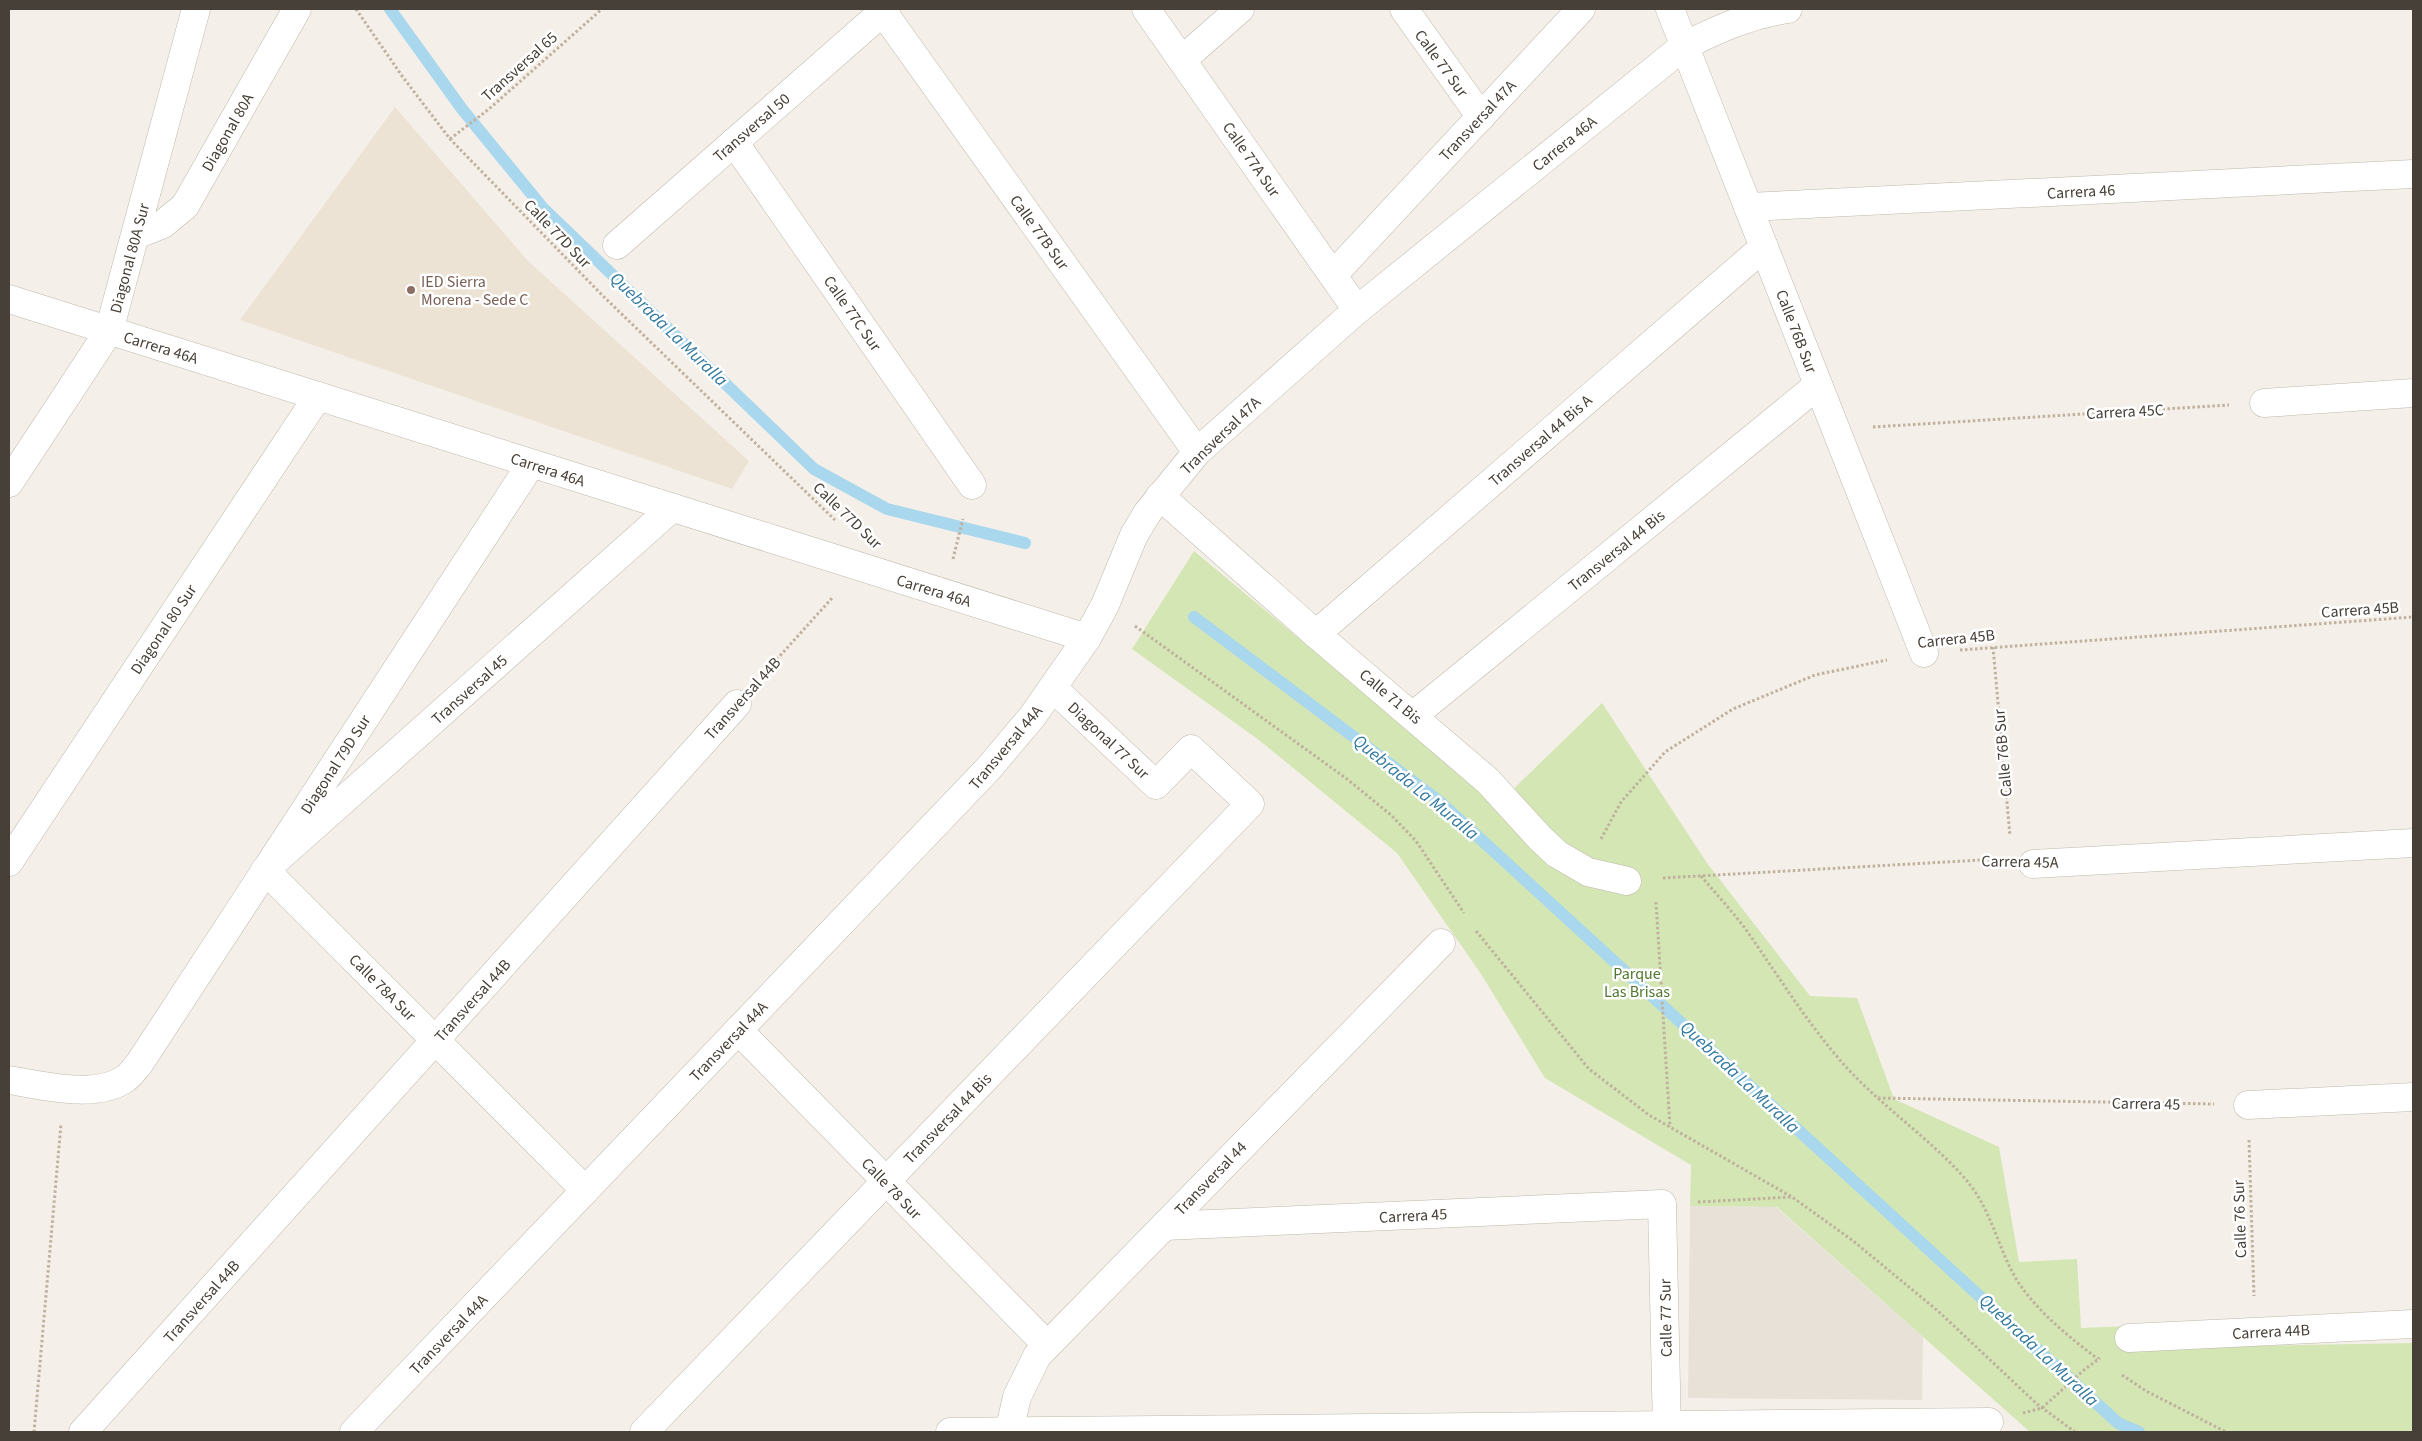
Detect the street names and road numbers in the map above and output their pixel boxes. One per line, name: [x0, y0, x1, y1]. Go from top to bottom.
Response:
street label: Calle 77 Sur: [1409, 25, 1473, 102]
street label: Transversal 65: [477, 27, 562, 107]
street label: Transversal 47A: [1434, 75, 1521, 166]
street label: Transversal 50: [708, 88, 795, 167]
street label: Diagonal 80A: [197, 89, 259, 176]
street label: Carrera 46A: [1528, 111, 1602, 177]
street label: Calle 77A Sur: [1217, 118, 1285, 202]
street label: Carrera 46: [2046, 179, 2116, 205]
street label: Calle 77B Sur: [1004, 191, 1074, 275]
street label: Calle 77D Sur: [519, 194, 596, 273]
street label: Diagonal 80A Sur: [105, 200, 155, 316]
street label: Calle 77C Sur: [818, 271, 887, 356]
street label: Calle 76B Sur: [1770, 286, 1822, 377]
street label: Carrera 46A: [121, 326, 201, 370]
street label: Transversal 44 Bis A: [1484, 389, 1597, 492]
street label: Transversal 47A: [1176, 391, 1266, 480]
street label: Carrera 45C: [2086, 399, 2164, 425]
street label: Carrera 46A: [508, 448, 588, 492]
street label: Calle 77D Sur: [808, 477, 887, 555]
street label: Transversal 44 Bis: [1564, 505, 1670, 597]
street label: Carrera 46A: [894, 569, 974, 613]
street label: Diagonal 80 Sur: [126, 580, 202, 679]
street label: Carrera 45B: [2320, 596, 2400, 624]
street label: Carrera 45B: [1916, 624, 1996, 654]
street label: Transversal 45: [427, 650, 512, 730]
street label: Transversal 44B: [700, 652, 786, 745]
street label: Calle 71 Bis: [1354, 664, 1427, 730]
street label: Diagonal 77 Sur: [1063, 697, 1154, 785]
street label: Transversal 44A: [964, 700, 1048, 795]
street label: Calle 76B Sur: [1988, 708, 2018, 798]
street label: Diagonal 79D Sur: [296, 710, 376, 818]
street label: Carrera 45A: [1981, 850, 2059, 874]
street label: Calle 78A Sur: [344, 949, 421, 1027]
street label: Transversal 44B: [430, 954, 516, 1047]
street label: Transversal 44A: [685, 996, 773, 1087]
street label: Transversal 44 Bis: [899, 1068, 997, 1169]
street label: Carrera 45: [2112, 1092, 2180, 1116]
street label: Transversal 44: [1170, 1137, 1252, 1221]
street label: Calle 78 Sur: [856, 1153, 927, 1225]
street label: Calle 76 Sur: [2228, 1179, 2252, 1259]
street label: Carrera 45: [1378, 1203, 1448, 1229]
street label: Transversal 44B: [159, 1255, 245, 1348]
street label: Calle 77 Sur: [1654, 1278, 1678, 1357]
street label: Transversal 44A: [405, 1289, 493, 1380]
street label: Carrera 44B: [2232, 1319, 2310, 1345]

